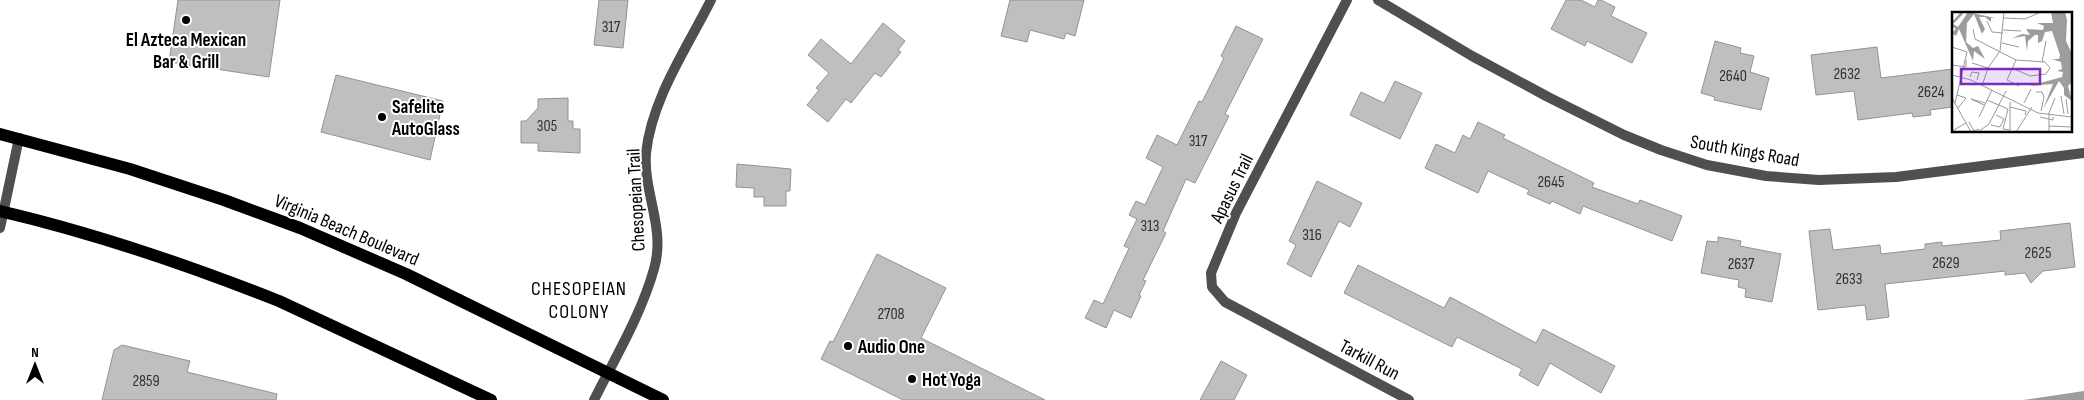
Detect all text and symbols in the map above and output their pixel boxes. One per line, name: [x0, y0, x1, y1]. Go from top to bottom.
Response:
inset map: [1952, 12, 2072, 132]
marker: El Azteca Mexican Bar & Grill: [180, 14, 192, 26]
house number: 317: [602, 18, 621, 37]
place label: El Azteca Mexican Bar & Grill: [126, 29, 246, 74]
house number: 2632: [1834, 65, 1860, 84]
house number: 2640: [1719, 67, 1747, 86]
house number: 2624: [1918, 83, 1945, 102]
place label: Safelite AutoGlass: [391, 96, 460, 141]
marker: Safelite AutoGlass: [376, 111, 388, 123]
house number: 305: [537, 117, 557, 136]
street label: South Kings Road: [1688, 131, 1801, 172]
house number: 317: [1189, 132, 1208, 151]
street label: Chesopeian Trail: [622, 148, 651, 252]
street label: Apasus Trail: [1205, 150, 1259, 228]
house number: 2645: [1537, 173, 1565, 192]
street label: Virginia Beach Boulevard: [271, 189, 422, 271]
house number: 313: [1140, 217, 1160, 236]
house number: 316: [1302, 226, 1322, 245]
house number: 2625: [2025, 244, 2051, 263]
house number: 2629: [1932, 254, 1960, 273]
house number: 2637: [1728, 255, 1755, 274]
house number: 2633: [1835, 270, 1863, 289]
district label: CHESOPEIAN COLONY: [531, 277, 627, 324]
house number: 2708: [877, 305, 905, 324]
street label: Tarkill Run: [1335, 335, 1403, 386]
place label: Audio One: [857, 336, 925, 359]
north arrow: [10, 340, 60, 390]
marker: Audio One: [842, 340, 854, 352]
text: N: [31, 344, 39, 361]
place label: Hot Yoga: [922, 369, 981, 392]
house number: 2859: [132, 372, 160, 391]
marker: Hot Yoga: [906, 373, 918, 385]

